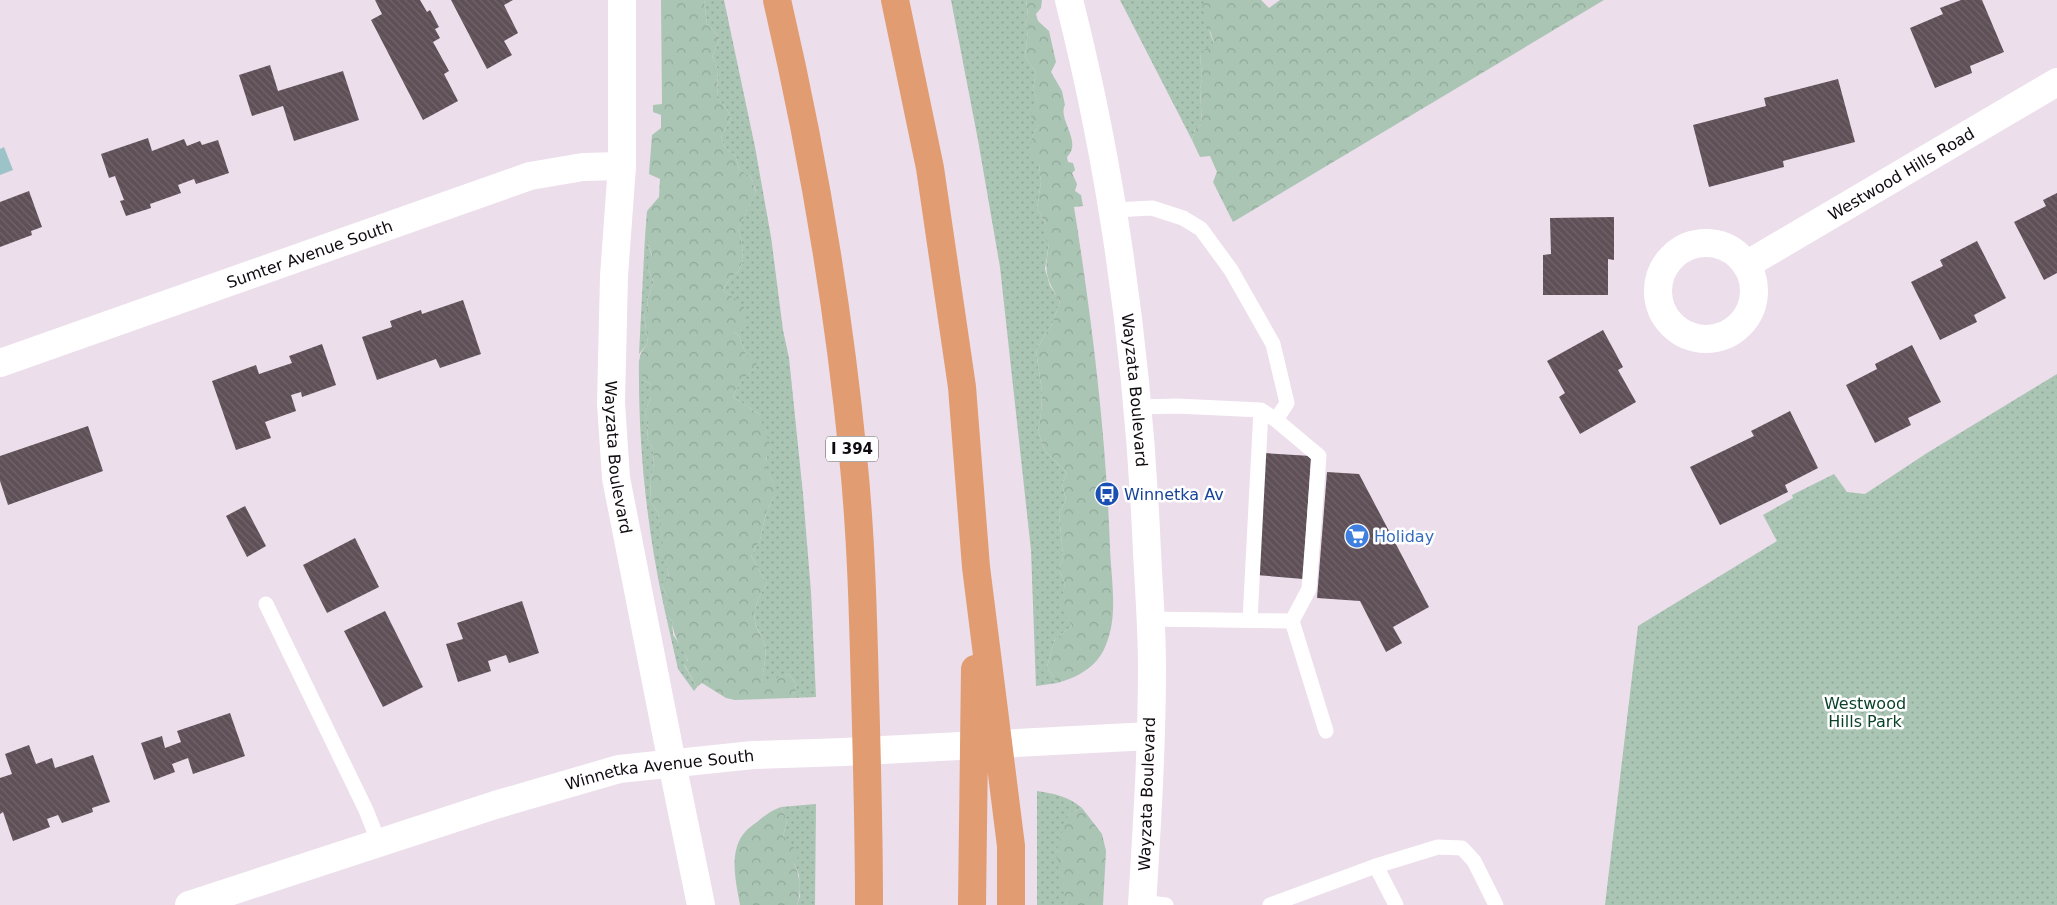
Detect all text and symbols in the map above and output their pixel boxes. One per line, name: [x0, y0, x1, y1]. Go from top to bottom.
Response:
street label: Westwood Hills Road: [1825, 123, 1978, 224]
street label: Sumter Avenue South: [224, 216, 395, 292]
street label: Wayzata Boulevard: [1118, 312, 1152, 468]
street label: Wayzata Boulevard: [601, 380, 636, 535]
road number: I 394: [826, 436, 878, 462]
bus stop icon: Winnetka Av: [1094, 481, 1120, 507]
place label: Winnetka Av: [1124, 485, 1224, 504]
supermarket icon: Holiday: [1344, 523, 1370, 549]
place label: Holiday: [1374, 527, 1434, 546]
park label: Westwood Hills Park: [1824, 694, 1906, 731]
street label: Wayzata Boulevard: [1135, 717, 1159, 871]
street label: Winnetka Avenue South: [563, 745, 755, 794]

